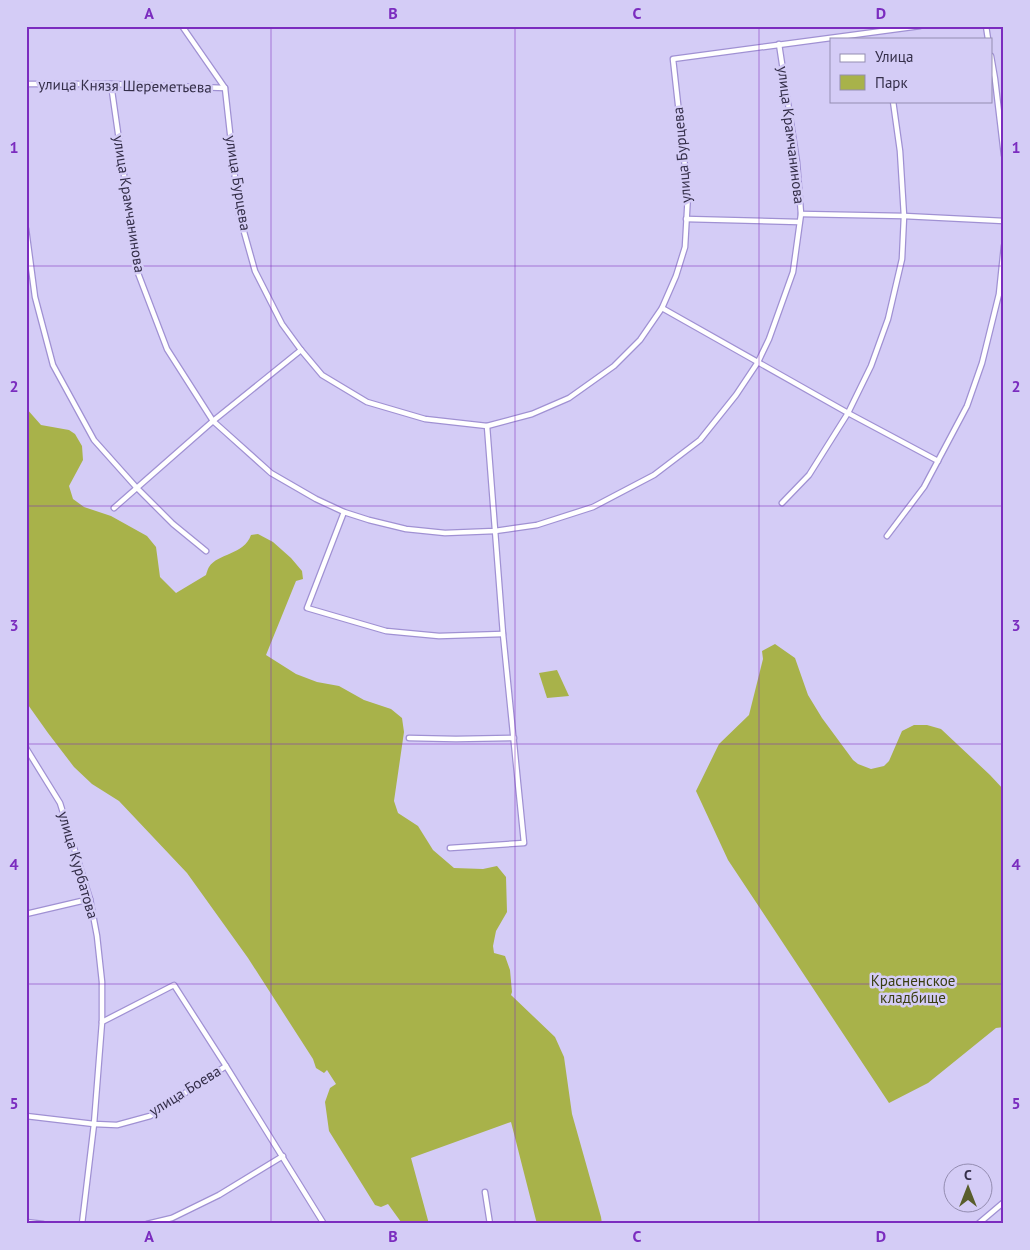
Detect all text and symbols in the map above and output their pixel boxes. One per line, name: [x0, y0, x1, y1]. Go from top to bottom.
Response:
text: A: [144, 3, 154, 23]
text: B: [388, 3, 398, 23]
text: C: [633, 3, 642, 23]
text: D: [876, 3, 886, 23]
legend: [830, 38, 992, 102]
text: Улица: [875, 47, 913, 66]
street label: улица Крамчанинова: [774, 65, 809, 205]
text: Парк: [875, 73, 908, 92]
street label: улица Князя Шереметьева: [38, 74, 212, 97]
street label: улица Бурцева: [668, 106, 695, 204]
street label: улица Крамчанинова: [109, 134, 150, 274]
street label: улица Бурцева: [222, 134, 255, 232]
text: 1: [9, 137, 19, 157]
text: 1: [1011, 137, 1021, 157]
text: 2: [9, 376, 19, 396]
text: 2: [1011, 376, 1021, 396]
text: 3: [9, 615, 19, 635]
text: 3: [1011, 615, 1021, 635]
street label: улица Курбатова: [54, 809, 103, 921]
text: 4: [9, 854, 19, 874]
text: 4: [1011, 854, 1021, 874]
park label: Красненское кладбище: [871, 971, 955, 1007]
street label: улица Боева: [145, 1061, 224, 1120]
text: 5: [9, 1093, 19, 1113]
text: 5: [1011, 1093, 1021, 1113]
north arrow: [942, 1162, 992, 1212]
text: С: [964, 1166, 972, 1184]
text: A: [144, 1226, 154, 1246]
text: B: [388, 1226, 398, 1246]
text: C: [633, 1226, 642, 1246]
text: D: [876, 1226, 886, 1246]

